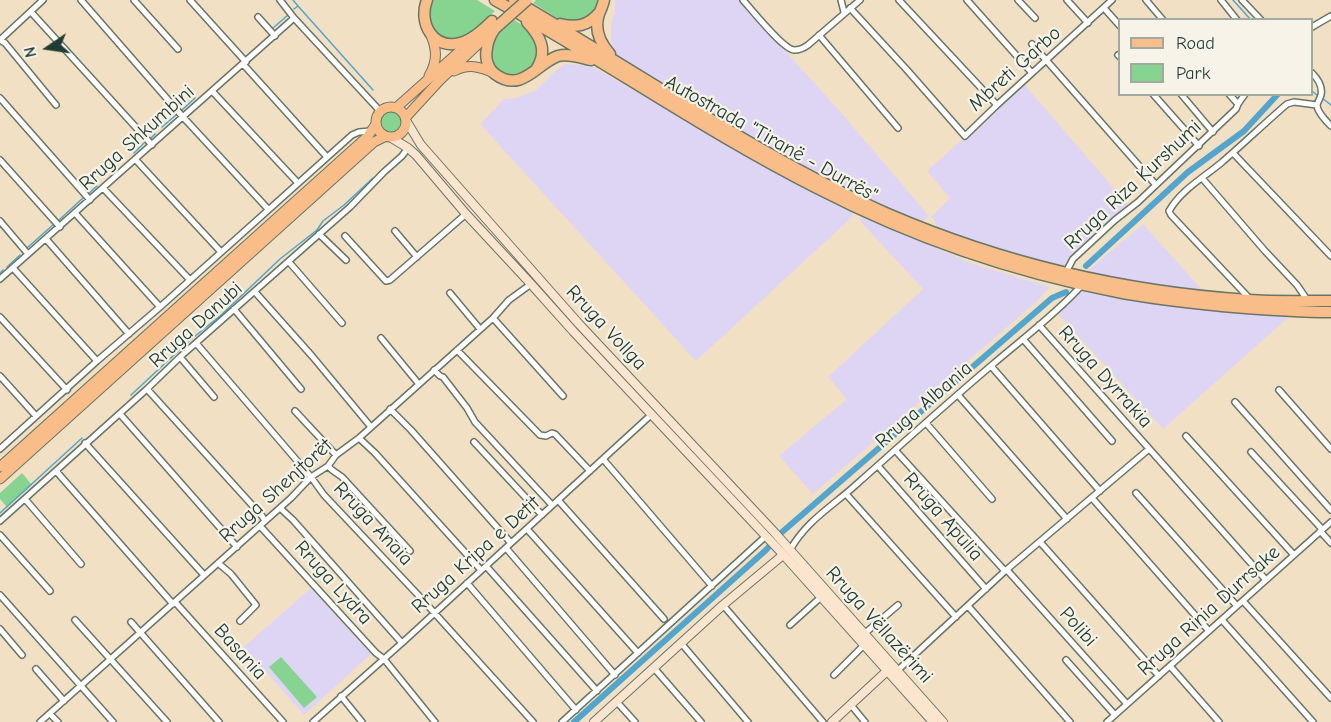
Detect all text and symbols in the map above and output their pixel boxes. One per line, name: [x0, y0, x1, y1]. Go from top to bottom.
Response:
north arrow: [18, 18, 78, 78]
legend: [1118, 18, 1313, 96]
street label: Mbreti Garbo: [964, 21, 1066, 117]
text: Road: [1176, 33, 1215, 54]
text: N: [21, 45, 40, 59]
text: Park: [1176, 63, 1210, 84]
street label: Autostrada "Tiranë - Durrës": [660, 70, 882, 208]
street label: Rruga Shkumbini: [74, 80, 200, 196]
street label: Rruga Riza Kurshumi: [1059, 115, 1207, 255]
street label: Rruga Danubi: [144, 277, 248, 373]
street label: Rruga Vollga: [561, 281, 651, 375]
street label: Rruga Dyrrakia: [1053, 321, 1157, 433]
street label: Rruga Albania: [871, 356, 977, 454]
street label: Rruga Shenjtorët: [214, 434, 338, 548]
street label: Rruga Apulia: [898, 468, 988, 566]
street label: Rruga Anaia: [328, 477, 418, 571]
street label: Rruga Kripa e Detit: [407, 491, 545, 619]
street label: Rruga Lydra: [289, 536, 377, 630]
street label: Rruga Rinia Durrsake: [1133, 541, 1285, 681]
street label: Rruga Vëllazërimi: [820, 562, 938, 688]
street label: Polibi: [1054, 602, 1102, 652]
street label: Basania: [209, 619, 271, 685]

